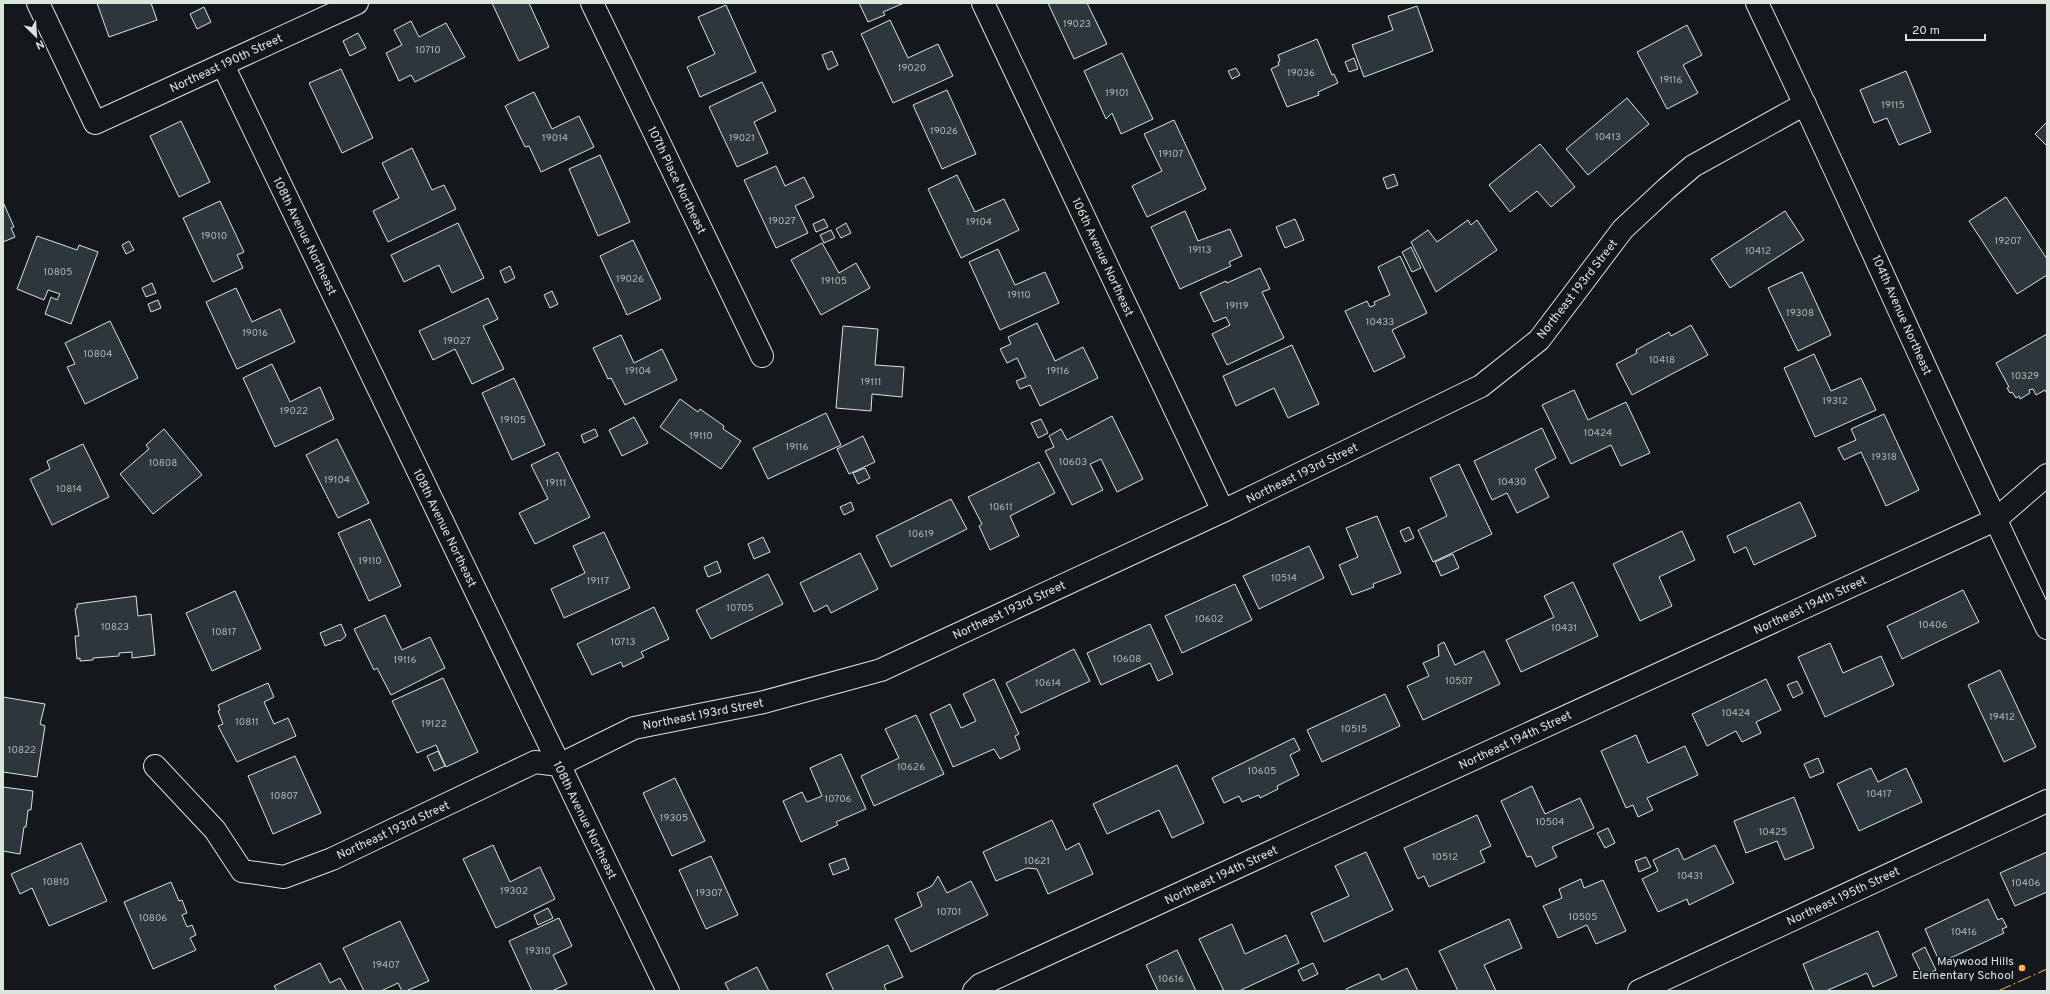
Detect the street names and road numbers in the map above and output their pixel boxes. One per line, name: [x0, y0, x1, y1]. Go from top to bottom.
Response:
street label: Northeast 190th Street: [167, 31, 286, 97]
street label: 107th Place Northeast: [643, 124, 709, 237]
street label: 108th Avenue Northeast: [268, 175, 340, 298]
street label: 106th Avenue Northeast: [1067, 195, 1137, 320]
street label: Northeast 193rd Street: [1534, 236, 1622, 343]
street label: 104th Avenue Northeast: [1867, 253, 1935, 378]
street label: Northeast 193rd Street: [1244, 440, 1361, 508]
street label: 108th Avenue Northeast: [408, 467, 480, 590]
street label: Northeast 194th Street: [1751, 573, 1869, 639]
street label: Northeast 193rd Street: [950, 578, 1068, 644]
street label: Northeast 193rd Street: [641, 695, 765, 735]
street label: Northeast 194th Street: [1456, 708, 1574, 774]
street label: 108th Avenue Northeast: [548, 759, 620, 882]
street label: Northeast 193rd Street: [334, 798, 452, 864]
street label: Northeast 194th Street: [1162, 843, 1280, 909]
street label: Northeast 195th Street: [1784, 864, 1902, 930]

